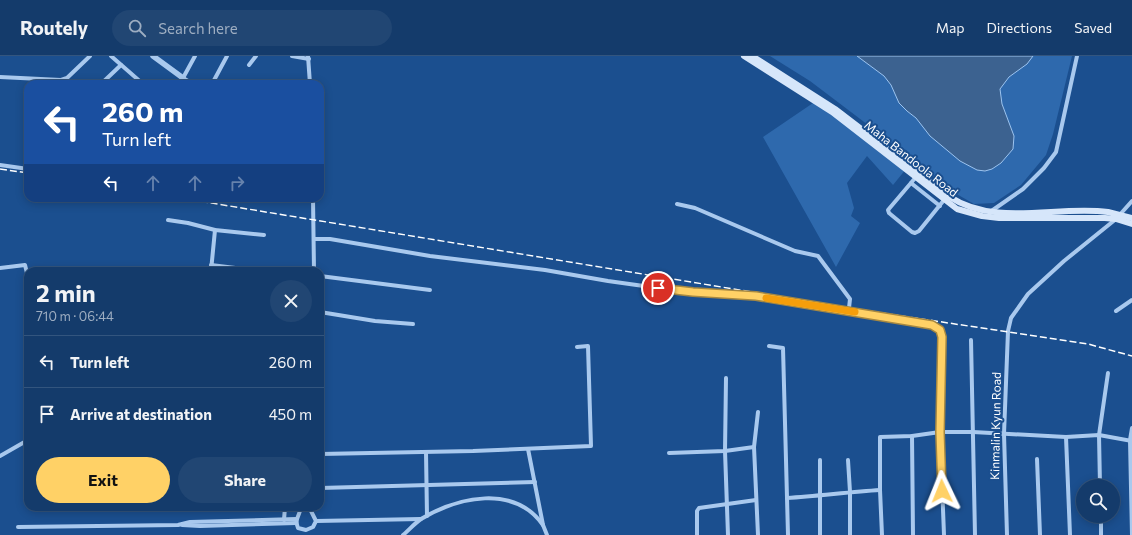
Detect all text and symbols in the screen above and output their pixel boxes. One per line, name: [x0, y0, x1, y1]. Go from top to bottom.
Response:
search box: [112, 10, 392, 46]
text: Routely: [20, 16, 88, 39]
icon: search: [126, 17, 148, 39]
text: Search here: [158, 19, 238, 37]
text: Map: [936, 19, 965, 36]
text: Directions: [987, 19, 1052, 36]
text: Saved: [1074, 19, 1112, 36]
text: 260 m: [102, 94, 183, 128]
icon: left: [36, 96, 88, 148]
street label: Maha Bandoola Road: [862, 117, 961, 199]
text: Turn left: [102, 128, 171, 150]
icon: left: [100, 172, 122, 194]
icon: ahead: [142, 172, 164, 194]
icon: ahead: [184, 172, 206, 194]
icon: right: [226, 172, 248, 194]
pin: [641, 271, 675, 305]
icon: arrive: [647, 277, 669, 299]
text: 2 min: [36, 278, 96, 307]
button: close: [270, 280, 312, 322]
text: 710 m · 06:44: [36, 308, 114, 324]
icon: left: [36, 351, 58, 373]
text: Turn left: [70, 353, 129, 371]
text: 260 m: [269, 353, 312, 371]
street label: Kinmalin Kyun Road: [987, 372, 1003, 480]
icon: arrive: [36, 403, 58, 425]
text: Arrive at destination: [70, 405, 212, 423]
text: 450 m: [269, 405, 312, 423]
button: Exit: [36, 457, 170, 503]
button: Share: [178, 457, 312, 503]
position arrow: [921, 470, 963, 512]
map controls: [1076, 479, 1120, 523]
button: search: [1076, 479, 1120, 523]

